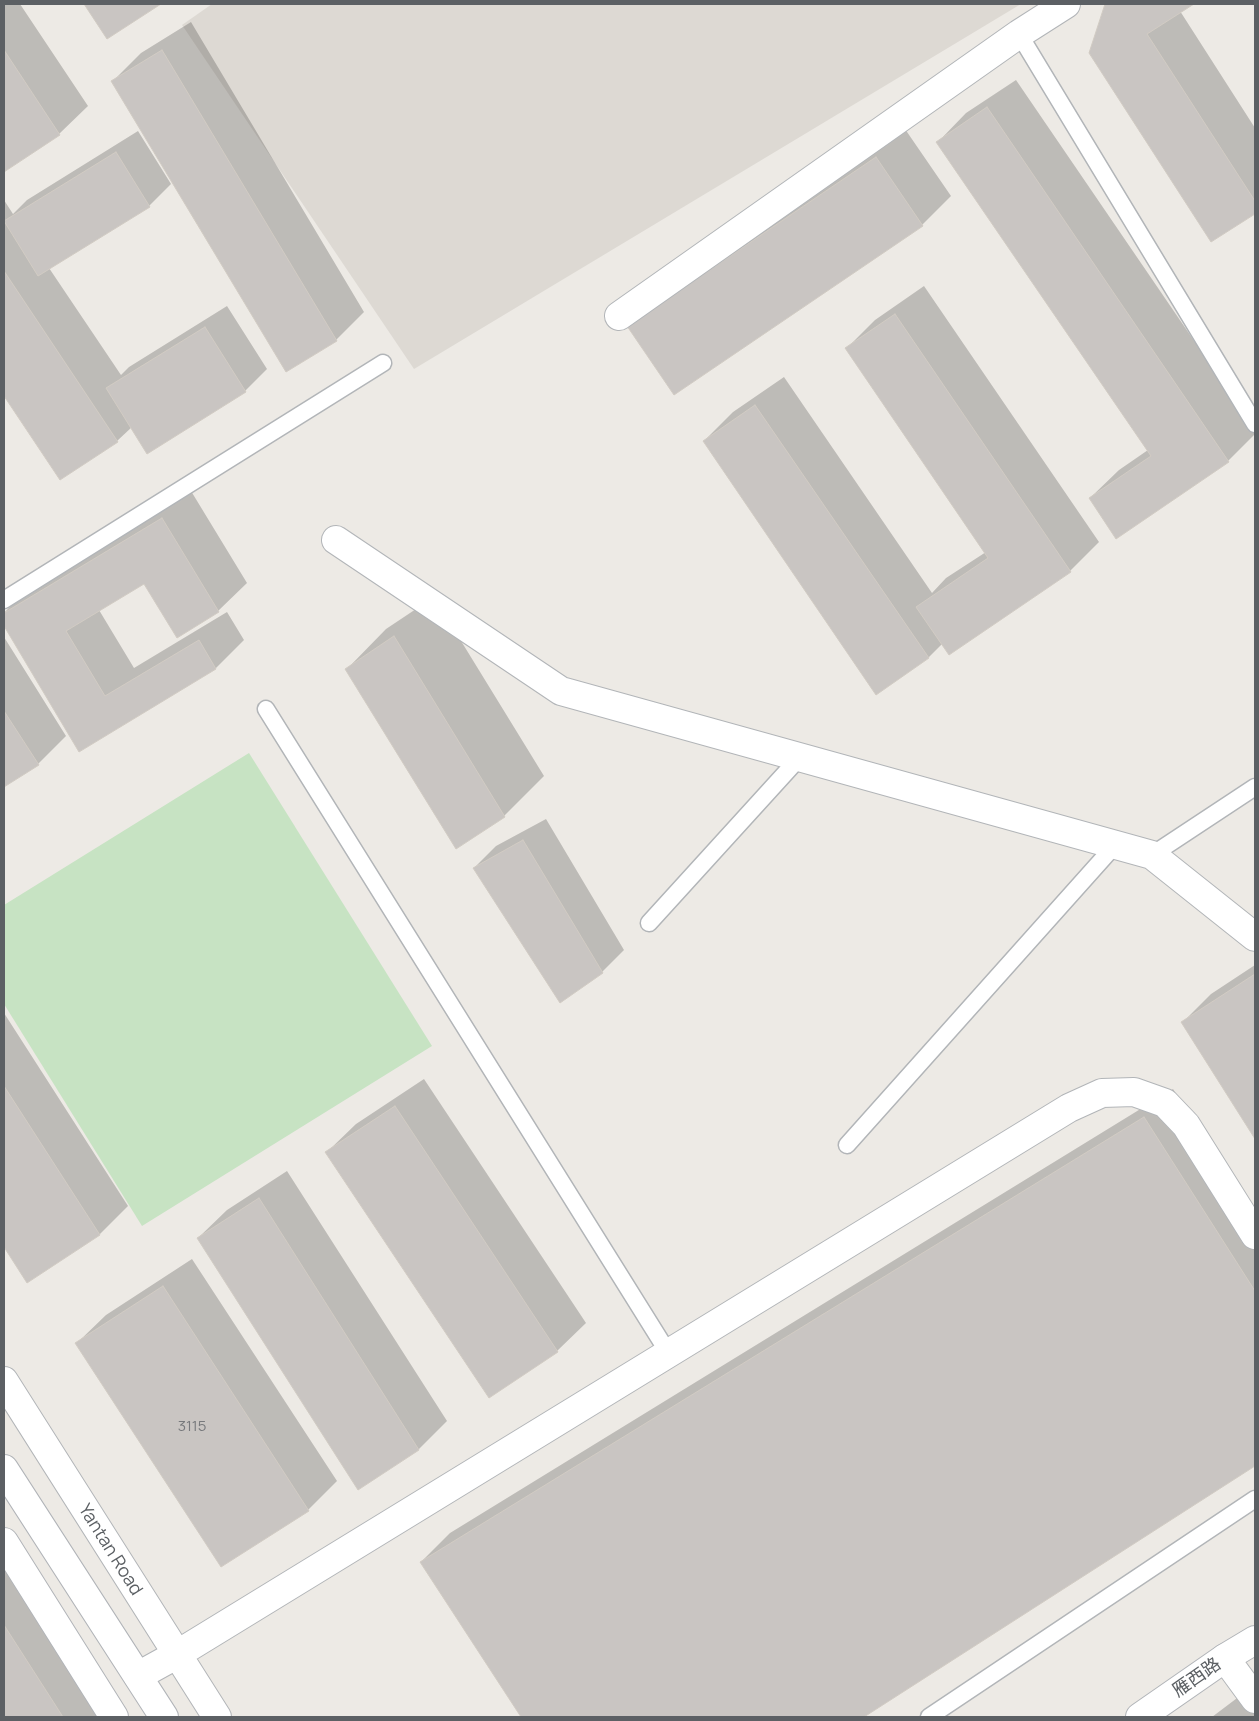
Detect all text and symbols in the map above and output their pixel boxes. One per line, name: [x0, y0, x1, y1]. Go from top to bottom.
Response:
house number: 3115: [178, 1418, 206, 1436]
street label: Yantan Road: [73, 1500, 147, 1600]
street label: 雁西路: [1169, 1654, 1225, 1702]

